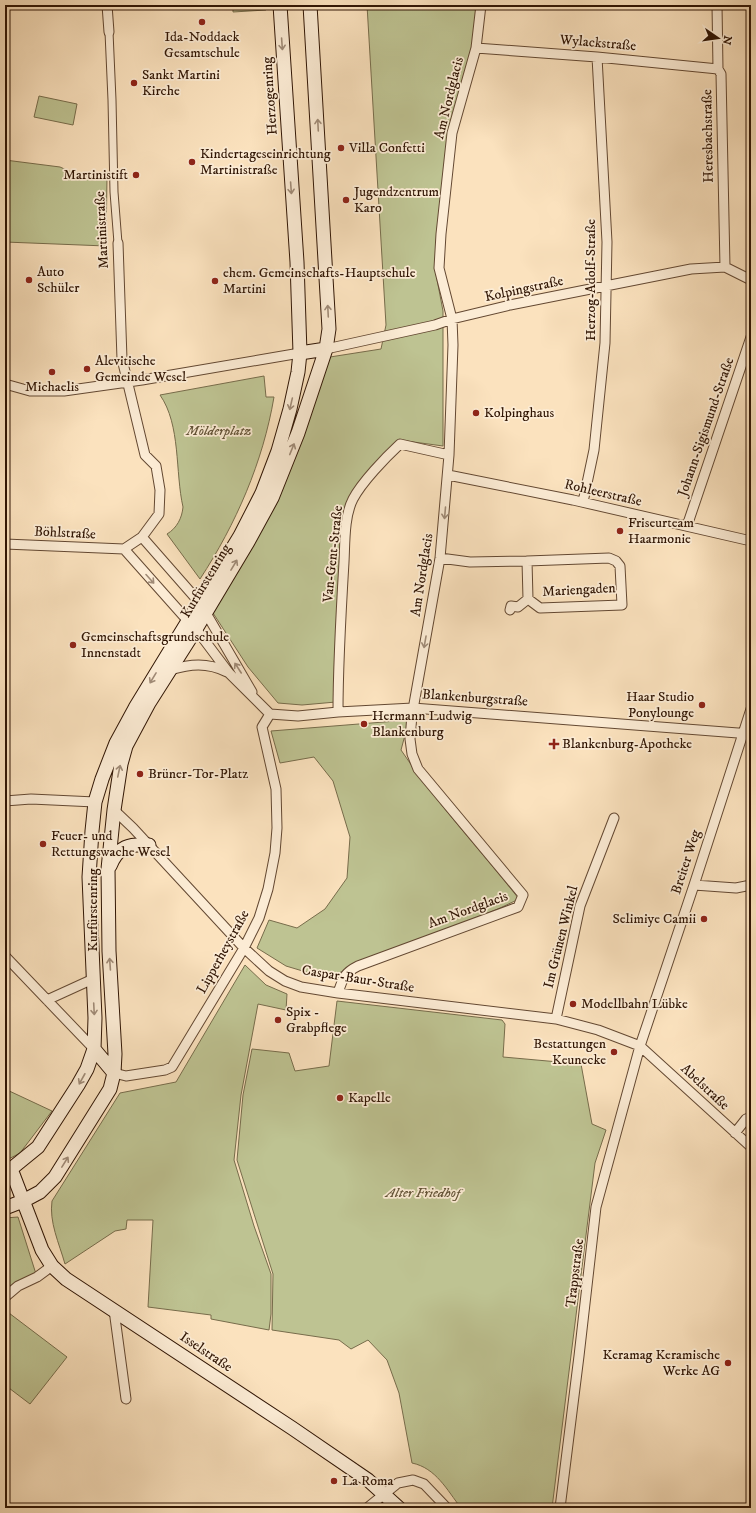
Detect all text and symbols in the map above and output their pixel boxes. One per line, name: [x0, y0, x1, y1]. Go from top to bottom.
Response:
marker: Ida-Noddack Gesamtschule: [197, 17, 207, 27]
north arrow: [698, 18, 738, 58]
place label: Ida-Noddack Gesamtschule: [164, 28, 240, 62]
street label: Wylackstraße: [558, 31, 637, 55]
text: N: [719, 34, 735, 46]
one-way arrow: [279, 37, 286, 50]
street label: Am Nordglacis: [430, 55, 468, 141]
street label: Herzogenring: [258, 56, 282, 136]
place label: Sankt Martini Kirche: [142, 66, 220, 100]
marker: Sankt Martini Kirche: [129, 78, 139, 88]
street label: Heresbachstraße: [698, 89, 718, 183]
one-way arrow: [314, 119, 321, 132]
place label: Villa Confetti: [348, 139, 425, 157]
marker: Villa Confetti: [336, 143, 346, 153]
place label: Kindertageseinrichtung Martinistraße: [200, 145, 331, 179]
marker: Kindertageseinrichtung Martinistraße: [187, 157, 197, 167]
place label: Martinistift: [63, 166, 129, 184]
marker: Martinistift: [131, 170, 141, 180]
one-way arrow: [288, 181, 295, 194]
place label: Jugendzentrum Karo: [352, 183, 440, 217]
street label: Martinistraße: [91, 191, 113, 269]
marker: Jugendzentrum Karo: [341, 195, 351, 205]
street label: Herzog-Adolf-Straße: [582, 219, 600, 341]
place label: Auto Schüler: [37, 263, 80, 297]
place label: ehem. Gemeinschafts-Hauptschule Martini: [223, 264, 416, 298]
street label: Kolpingstraße: [483, 272, 565, 306]
marker: Auto Schüler: [24, 275, 34, 285]
marker: ehem. Gemeinschafts-Hauptschule Martini: [210, 276, 220, 286]
one-way arrow: [324, 305, 332, 318]
place label: Alevitische Gemeinde Wesel: [95, 352, 187, 386]
street label: Johann-Sigismund-Straße: [673, 355, 738, 501]
marker: Alevitische Gemeinde Wesel: [82, 364, 92, 374]
marker: Michaelis: [47, 367, 57, 377]
place label: Michaelis: [25, 378, 79, 396]
one-way arrow: [287, 397, 295, 410]
place label: Kolpinghaus: [484, 404, 554, 422]
marker: Kolpinghaus: [471, 408, 481, 418]
park label: Mölderplatz: [185, 422, 252, 440]
one-way arrow: [288, 443, 296, 455]
street label: Rohleerstraße: [563, 475, 644, 511]
street label: Van-Gent-Straße: [319, 505, 347, 604]
one-way arrow: [441, 506, 448, 519]
place label: Friseurteam Haarmonie: [628, 514, 694, 548]
street label: Böhlstraße: [34, 522, 96, 544]
marker: Friseurteam Haarmonie: [615, 526, 625, 536]
street label: Am Nordglacis: [407, 532, 437, 618]
street label: Kurfürstenring: [177, 540, 235, 621]
one-way arrow: [231, 559, 239, 571]
one-way arrow: [145, 573, 154, 583]
street label: Mariengaden: [542, 579, 617, 601]
place label: Gemeinschaftsgrundschule Innenstadt: [81, 628, 229, 662]
one-way arrow: [421, 635, 429, 648]
marker: Gemeinschaftsgrundschule Innenstadt: [68, 640, 78, 650]
one-way arrow: [234, 663, 242, 674]
one-way arrow: [148, 672, 156, 684]
street label: Blankenburgstraße: [421, 685, 529, 711]
place label: Haar Studio Ponylounge: [626, 688, 694, 722]
marker: Haar Studio Ponylounge: [697, 700, 707, 710]
place label: Hermann Ludwig Blankenburg: [372, 707, 472, 741]
marker: Hermann Ludwig Blankenburg: [359, 719, 369, 729]
place label: Blankenburg-Apotheke: [562, 735, 692, 753]
marker: Blankenburg-Apotheke: [549, 739, 559, 749]
one-way arrow: [116, 765, 124, 778]
place label: Brüner-Tor-Platz: [148, 765, 248, 783]
marker: Brüner-Tor-Platz: [135, 769, 145, 779]
place label: Feuer- und Rettungswache Wesel: [51, 827, 171, 861]
street label: Breiter Weg: [667, 827, 705, 896]
marker: Feuer- und Rettungswache Wesel: [38, 839, 48, 849]
street label: Kurfürstenring: [84, 868, 102, 952]
street label: Im Grünen Winkel: [540, 883, 583, 990]
street label: Am Nordglacis: [426, 887, 511, 933]
street label: Lipperheystraße: [193, 907, 254, 997]
place label: Selimiye Camii: [612, 910, 696, 928]
marker: Selimiye Camii: [699, 914, 709, 924]
one-way arrow: [106, 958, 113, 971]
street label: Caspar-Baur-Straße: [301, 961, 416, 997]
place label: Modellbahn Lübke: [581, 995, 688, 1013]
marker: Modellbahn Lübke: [568, 999, 578, 1009]
one-way arrow: [90, 1002, 98, 1015]
place label: Spix - Grabpflege: [286, 1003, 347, 1037]
marker: Spix - Grabpflege: [273, 1015, 283, 1025]
place label: Bestattungen Keunecke: [533, 1035, 607, 1069]
marker: Bestattungen Keunecke: [609, 1047, 619, 1057]
street label: Abelstraße: [677, 1060, 733, 1114]
one-way arrow: [77, 1073, 85, 1085]
place label: Kapelle: [348, 1089, 391, 1107]
marker: Kapelle: [335, 1093, 345, 1103]
one-way arrow: [61, 1157, 69, 1168]
park label: Alter Friedhof: [384, 1184, 464, 1202]
street label: Trappstraße: [562, 1237, 588, 1308]
street label: Isselstraße: [176, 1328, 236, 1376]
place label: Keramag Keramische Werke AG: [603, 1346, 720, 1380]
marker: Keramag Keramische Werke AG: [723, 1358, 733, 1368]
place label: La Roma: [342, 1472, 394, 1490]
marker: La Roma: [329, 1476, 339, 1486]

